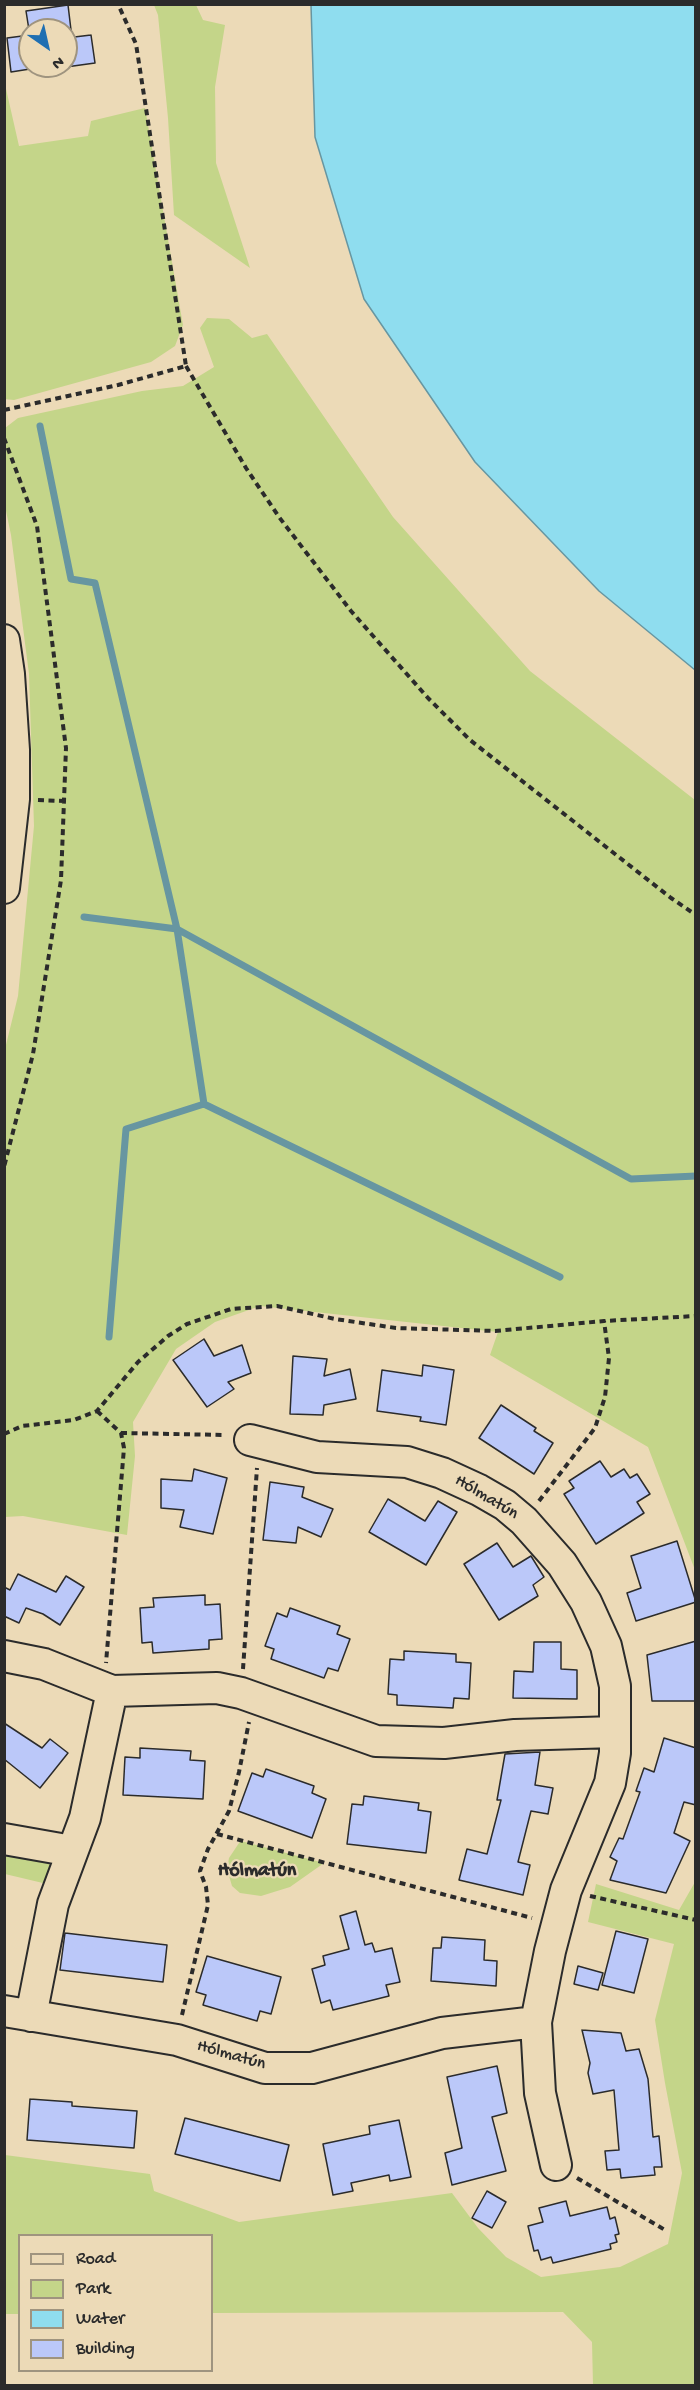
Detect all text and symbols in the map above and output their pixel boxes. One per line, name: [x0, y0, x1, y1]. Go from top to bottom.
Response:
north arrow: [18, 18, 78, 78]
text: N: [48, 51, 67, 72]
street label: Hólmatún: [450, 1471, 522, 1525]
district label: Hólmatún: [218, 1860, 296, 1884]
street label: Hólmatún: [194, 2036, 268, 2076]
legend: [18, 2234, 213, 2372]
text: Road: [76, 2249, 115, 2270]
text: Park: [76, 2279, 110, 2300]
text: Water: [76, 2309, 124, 2330]
text: Building: [76, 2339, 135, 2360]

